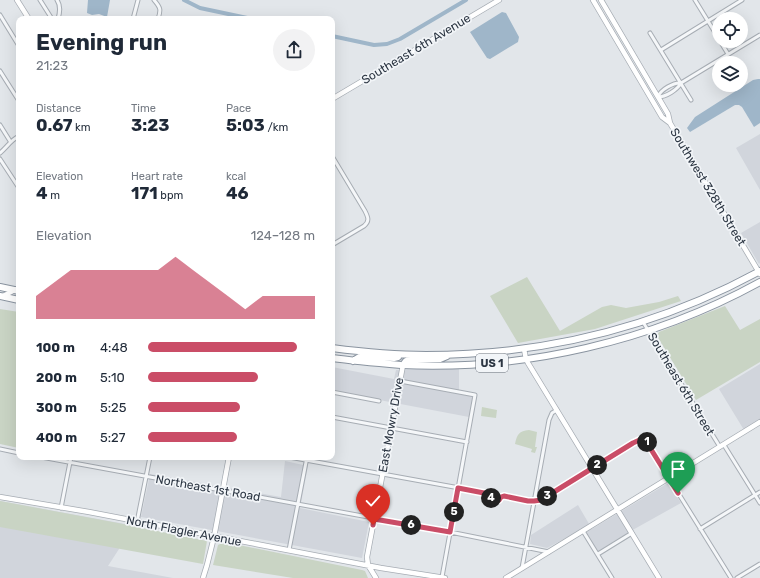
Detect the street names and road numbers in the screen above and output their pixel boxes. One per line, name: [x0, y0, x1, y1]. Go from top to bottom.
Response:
street label: Southeast 6th Avenue: [359, 11, 473, 87]
street label: Southwest 328th Street: [667, 126, 749, 249]
street label: Southeast 6th Street: [645, 330, 717, 438]
road number: US 1: [476, 354, 508, 372]
street label: East Mowry Drive: [376, 376, 406, 474]
street label: Northeast 1st Road: [154, 472, 262, 504]
street label: North Flagler Avenue: [125, 513, 243, 549]

